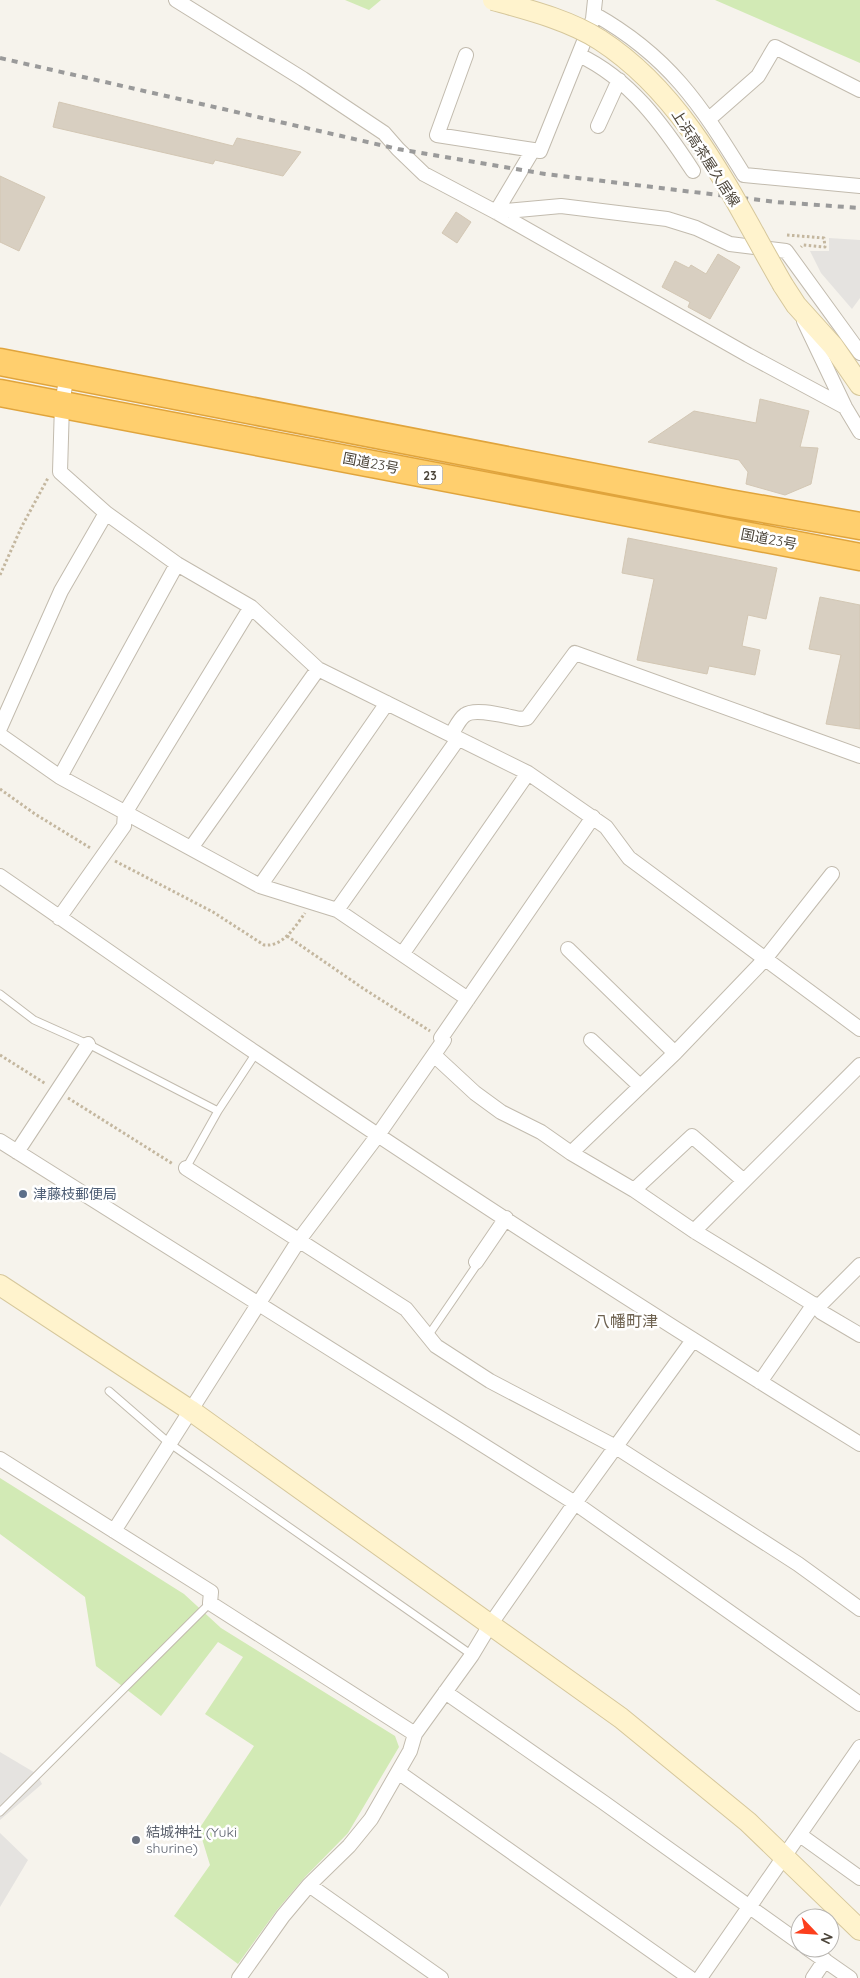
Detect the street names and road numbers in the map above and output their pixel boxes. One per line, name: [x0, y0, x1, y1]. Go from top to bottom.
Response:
street label: 上浜高茶屋久居線: [668, 106, 744, 210]
street label: 国道23号: [341, 449, 401, 477]
road number: 23: [418, 466, 442, 484]
street label: 国道23号: [739, 525, 799, 553]

